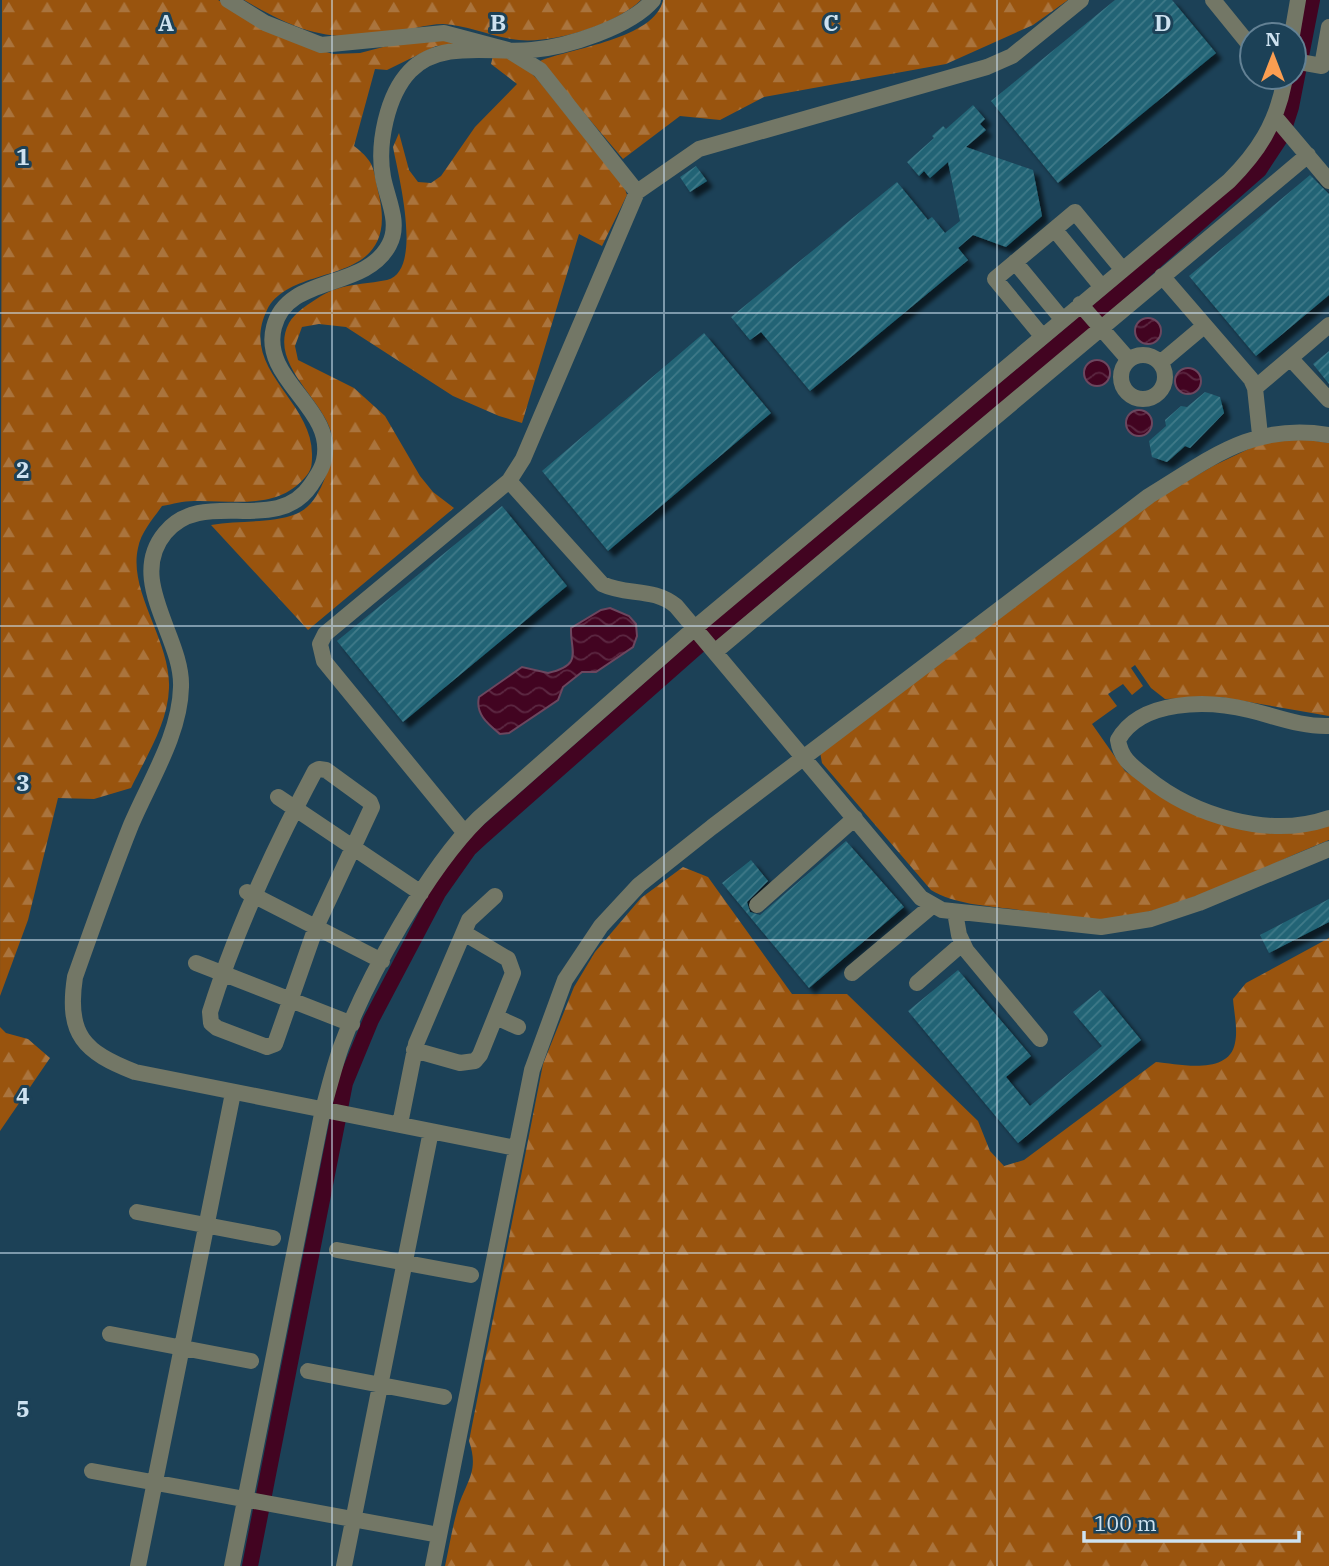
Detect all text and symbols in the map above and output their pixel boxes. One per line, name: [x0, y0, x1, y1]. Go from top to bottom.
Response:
text: A: [158, 7, 174, 37]
text: B: [490, 7, 506, 37]
text: C: [823, 7, 839, 37]
text: D: [1154, 7, 1172, 37]
north arrow: [1238, 21, 1308, 91]
text: N: [1265, 27, 1281, 51]
text: 1: [16, 141, 30, 171]
text: 2: [16, 454, 30, 484]
text: 3: [16, 767, 30, 797]
text: 4: [16, 1080, 30, 1110]
text: 5: [16, 1393, 30, 1423]
scale bar: [1084, 1500, 1299, 1544]
text: 100 m: [1094, 1509, 1157, 1537]

